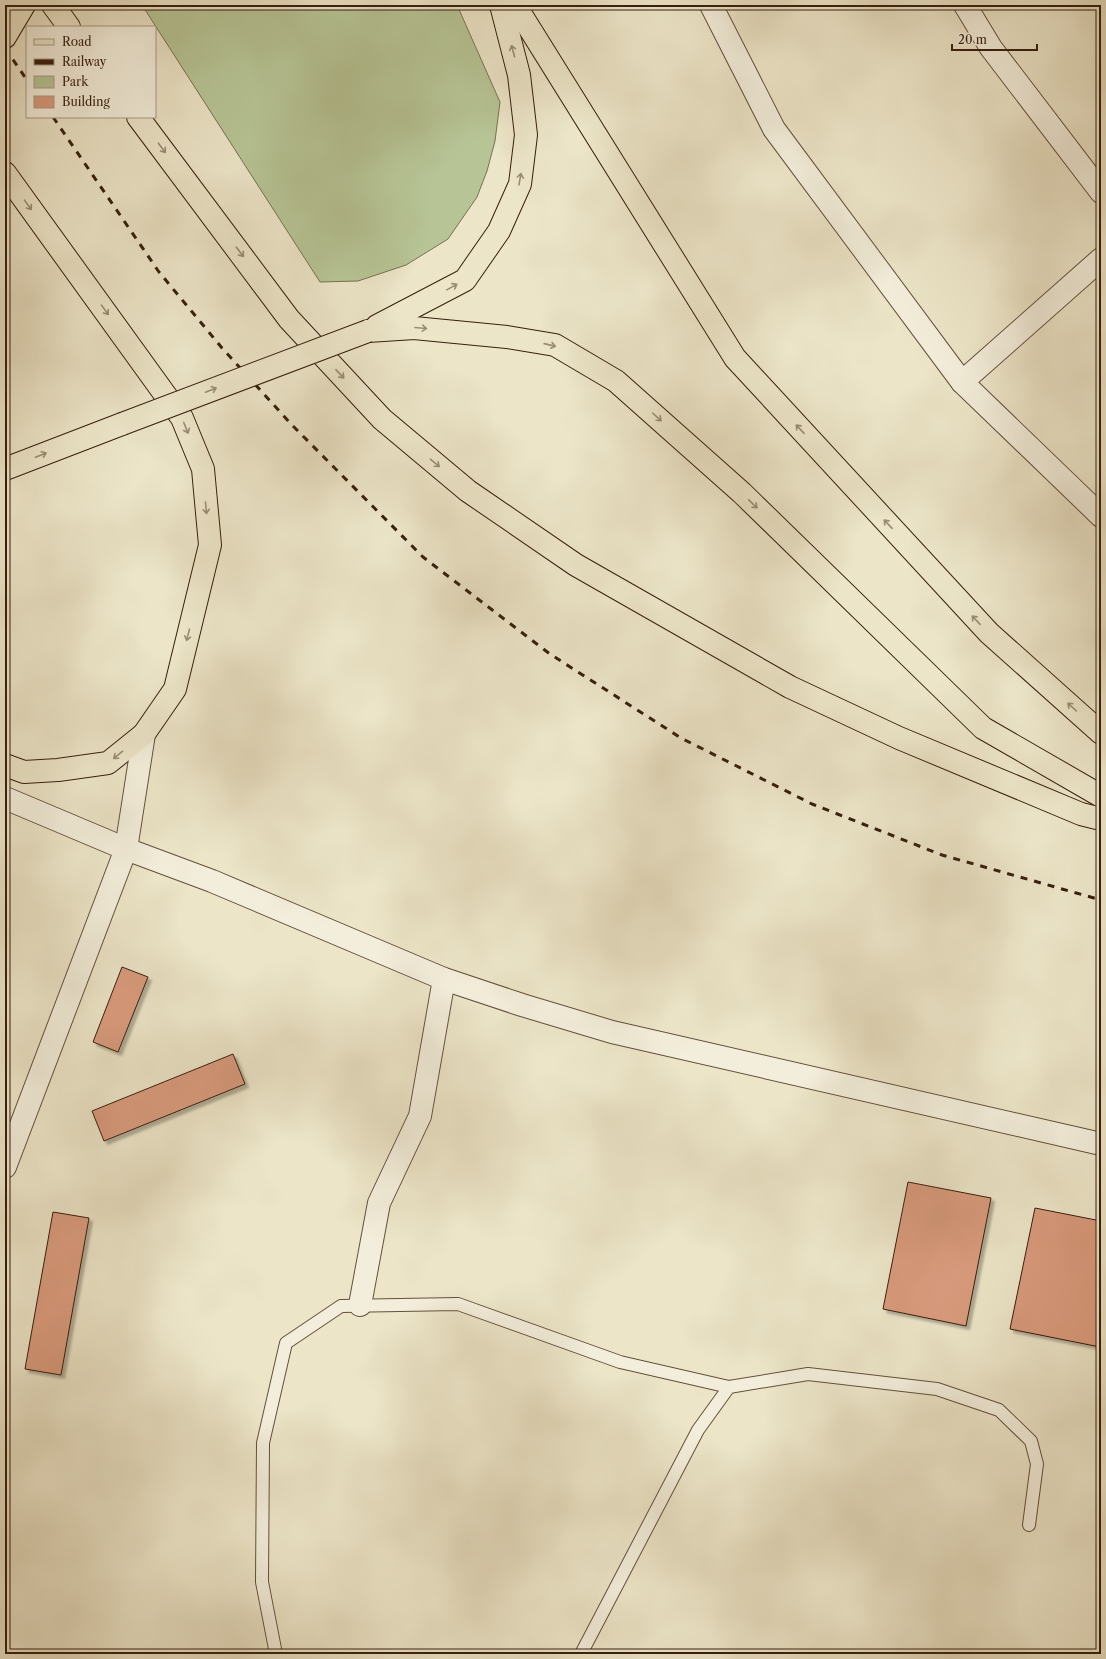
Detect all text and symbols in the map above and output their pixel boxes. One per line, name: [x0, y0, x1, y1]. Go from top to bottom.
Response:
legend: [26, 26, 156, 118]
scale bar: [952, 26, 1037, 52]
text: 20 m: [958, 32, 987, 47]
text: Road: [62, 34, 92, 49]
one-way arrow: [509, 44, 516, 57]
text: Railway: [62, 54, 107, 69]
text: Park: [62, 74, 89, 89]
text: Building: [62, 94, 110, 109]
one-way arrow: [158, 142, 166, 153]
one-way arrow: [516, 173, 524, 186]
one-way arrow: [24, 199, 32, 210]
one-way arrow: [236, 246, 244, 257]
one-way arrow: [446, 282, 458, 290]
one-way arrow: [100, 304, 109, 315]
one-way arrow: [414, 325, 427, 332]
one-way arrow: [543, 341, 556, 349]
one-way arrow: [335, 369, 345, 379]
one-way arrow: [204, 386, 217, 393]
one-way arrow: [652, 412, 662, 421]
one-way arrow: [183, 422, 190, 434]
one-way arrow: [795, 423, 804, 434]
one-way arrow: [35, 451, 47, 458]
one-way arrow: [429, 458, 440, 467]
one-way arrow: [748, 499, 758, 509]
one-way arrow: [203, 501, 210, 514]
one-way arrow: [883, 519, 892, 529]
one-way arrow: [971, 615, 981, 625]
one-way arrow: [184, 628, 192, 641]
one-way arrow: [1067, 703, 1077, 712]
one-way arrow: [112, 751, 123, 760]

